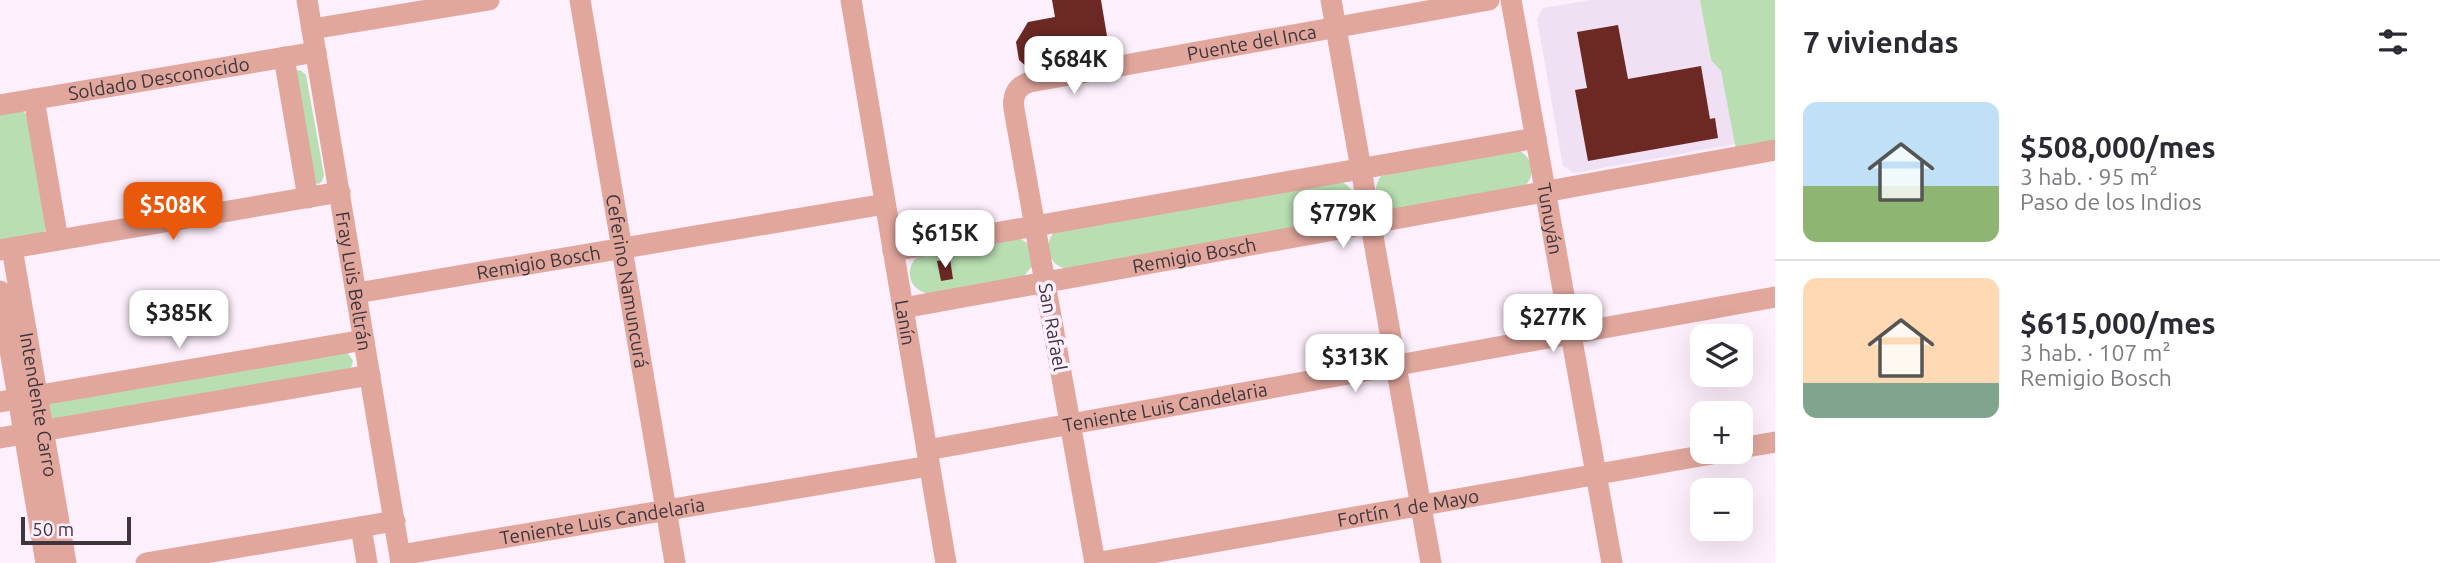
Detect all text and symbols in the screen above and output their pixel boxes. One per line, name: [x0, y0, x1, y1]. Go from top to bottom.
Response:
street label: Puente del Inca: [1185, 20, 1318, 65]
icon: filters: [2374, 23, 2412, 61]
text: 7 viviendas: [1803, 25, 1959, 59]
pin: $684K: [1025, 36, 1123, 96]
text: $684K: [1040, 46, 1108, 71]
street label: Soldado Desconocido: [67, 52, 251, 104]
icon: home: [1859, 130, 1943, 214]
text: $508,000/mes: [2020, 130, 2216, 164]
text: 3 hab. · 95 m²: [2020, 164, 2158, 189]
street label: Tunuyán: [1533, 181, 1567, 256]
pin: $508K: [124, 182, 222, 242]
text: Paso de los Indios: [2020, 189, 2202, 214]
pin: $779K: [1294, 190, 1392, 250]
text: $508K: [139, 192, 207, 217]
street label: Ceferino Namuncurá: [602, 192, 653, 370]
text: $779K: [1309, 200, 1377, 225]
street label: Fray Luis Beltrán: [331, 210, 376, 352]
pin: $615K: [896, 210, 994, 270]
text: $615K: [911, 220, 979, 245]
street label: Remigio Bosch: [1131, 233, 1258, 277]
street label: Remigio Bosch: [475, 241, 602, 284]
street label: San Rafael: [1034, 281, 1072, 373]
pin: $385K: [130, 290, 228, 350]
pin: $277K: [1504, 294, 1602, 354]
street label: Lanín: [891, 298, 920, 347]
text: $385K: [145, 300, 213, 325]
text: $277K: [1519, 304, 1587, 329]
icon: home: [1859, 306, 1943, 390]
text: $615,000/mes: [2020, 306, 2216, 340]
map controls: [1690, 324, 1753, 541]
button: layers: [1690, 324, 1753, 387]
street label: Intendente Carro: [16, 331, 62, 479]
pin: $313K: [1306, 334, 1404, 394]
text: 3 hab. · 107 m²: [2020, 340, 2171, 365]
text: $313K: [1321, 344, 1389, 369]
text: Remigio Bosch: [2020, 365, 2172, 390]
street label: Teniente Luis Candelaria: [1061, 378, 1269, 436]
button: +: [1690, 401, 1753, 464]
button: −: [1690, 478, 1753, 541]
street label: Fortín 1 de Mayo: [1336, 484, 1481, 531]
street label: Teniente Luis Candelaria: [498, 493, 706, 549]
scale bar: [21, 514, 131, 546]
text: 50 m: [32, 518, 74, 540]

